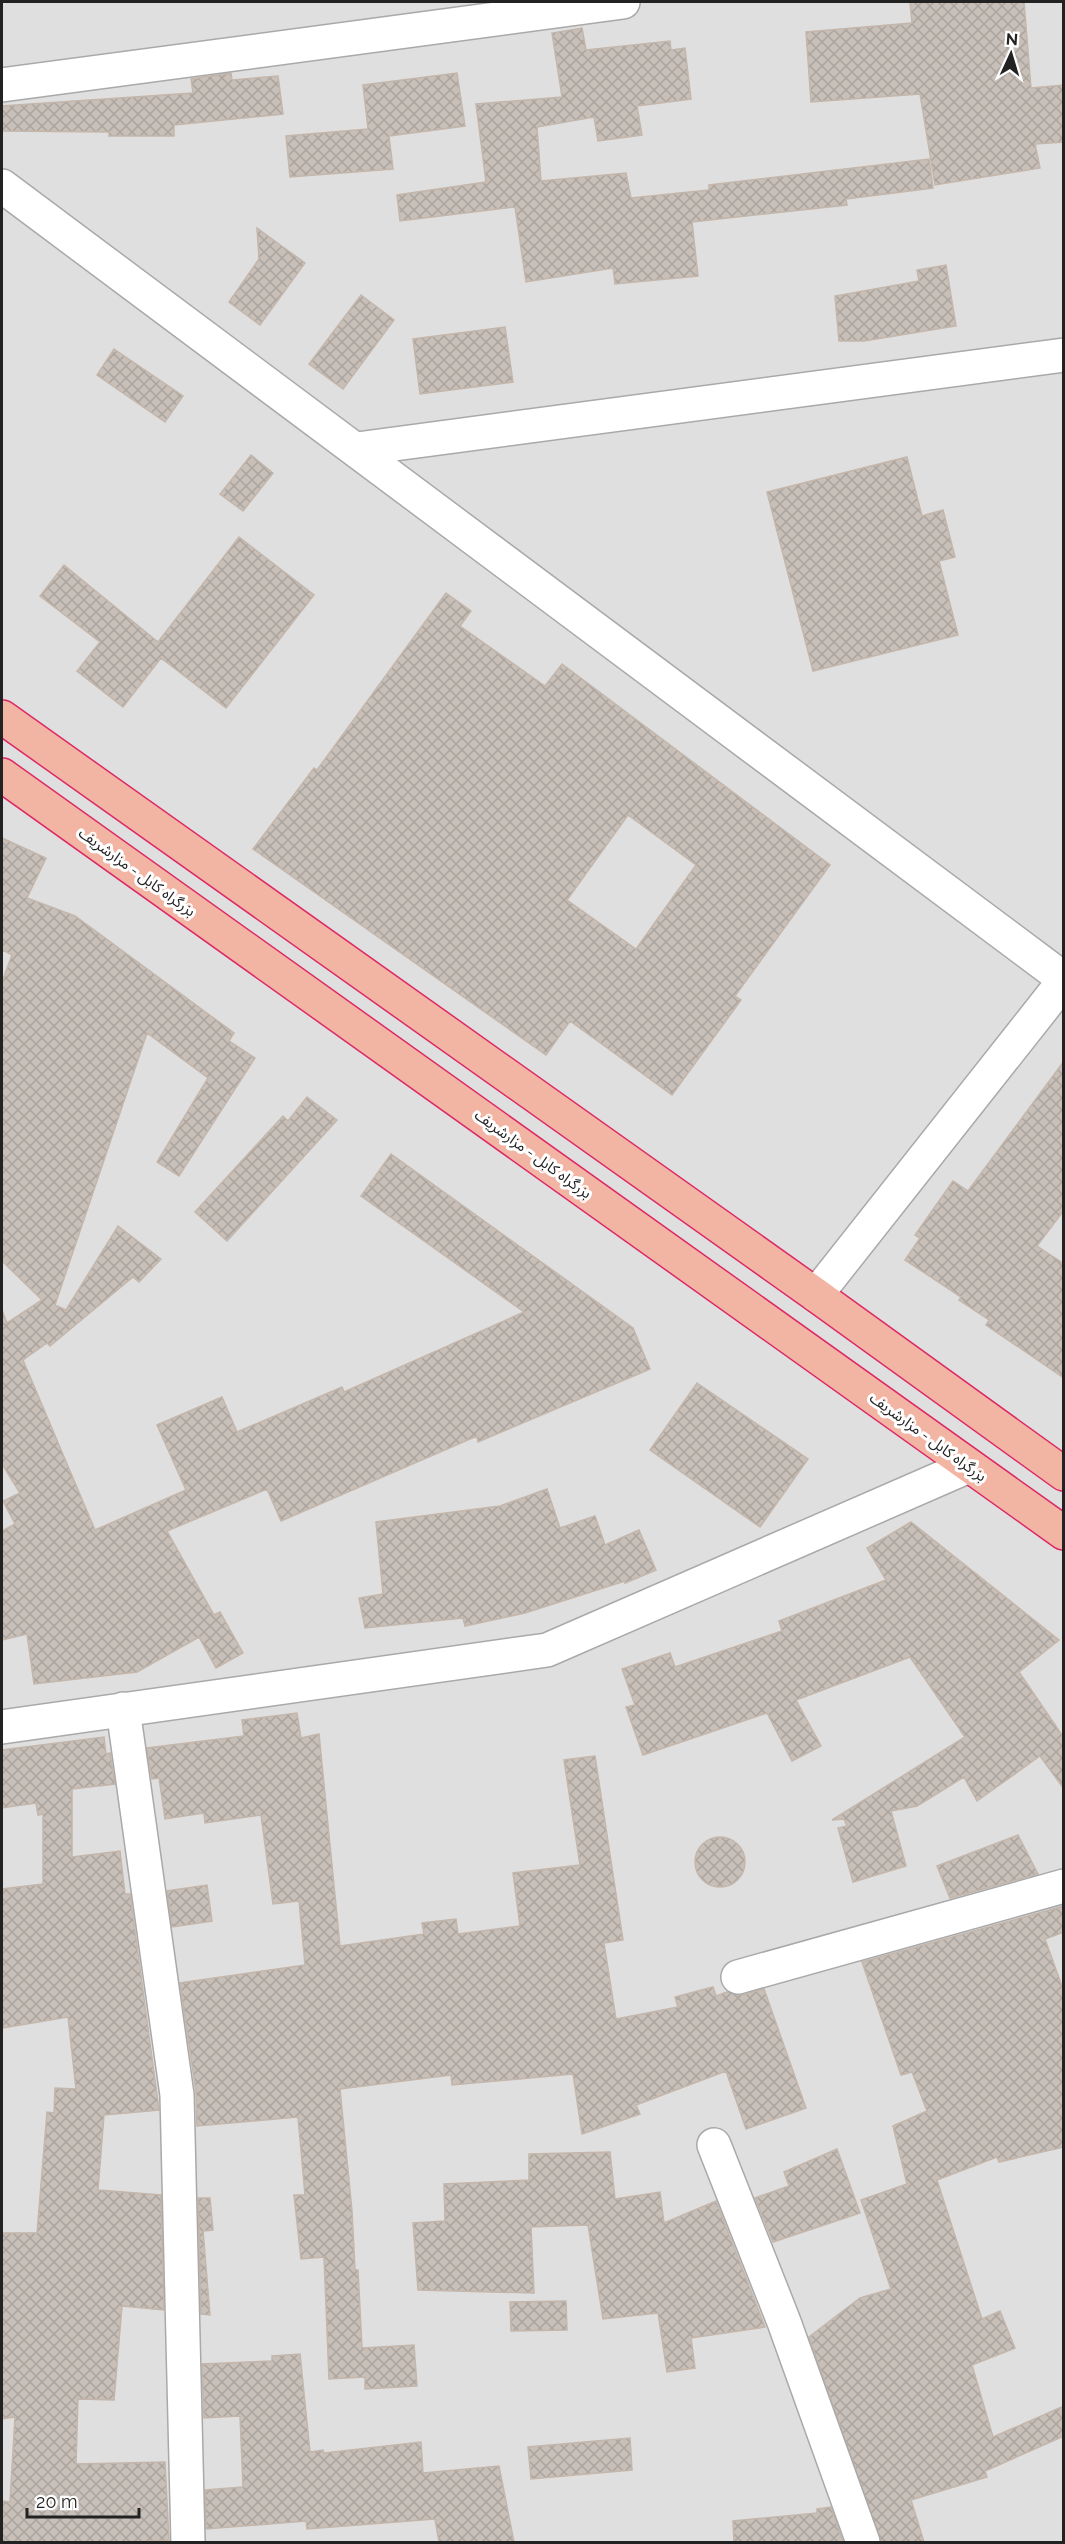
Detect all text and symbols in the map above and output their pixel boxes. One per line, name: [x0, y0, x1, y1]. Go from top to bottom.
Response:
north arrow: [981, 24, 1041, 84]
text: N: [1005, 30, 1019, 49]
street label: بزرگراه کابل - مزارشریف: [75, 824, 199, 920]
street label: بزرگراه کابل - مزارشریف: [471, 1106, 595, 1202]
street label: بزرگراه کابل - مزارشریف: [866, 1389, 990, 1485]
scale bar: [27, 2481, 140, 2519]
text: 20 m: [36, 2491, 78, 2512]

